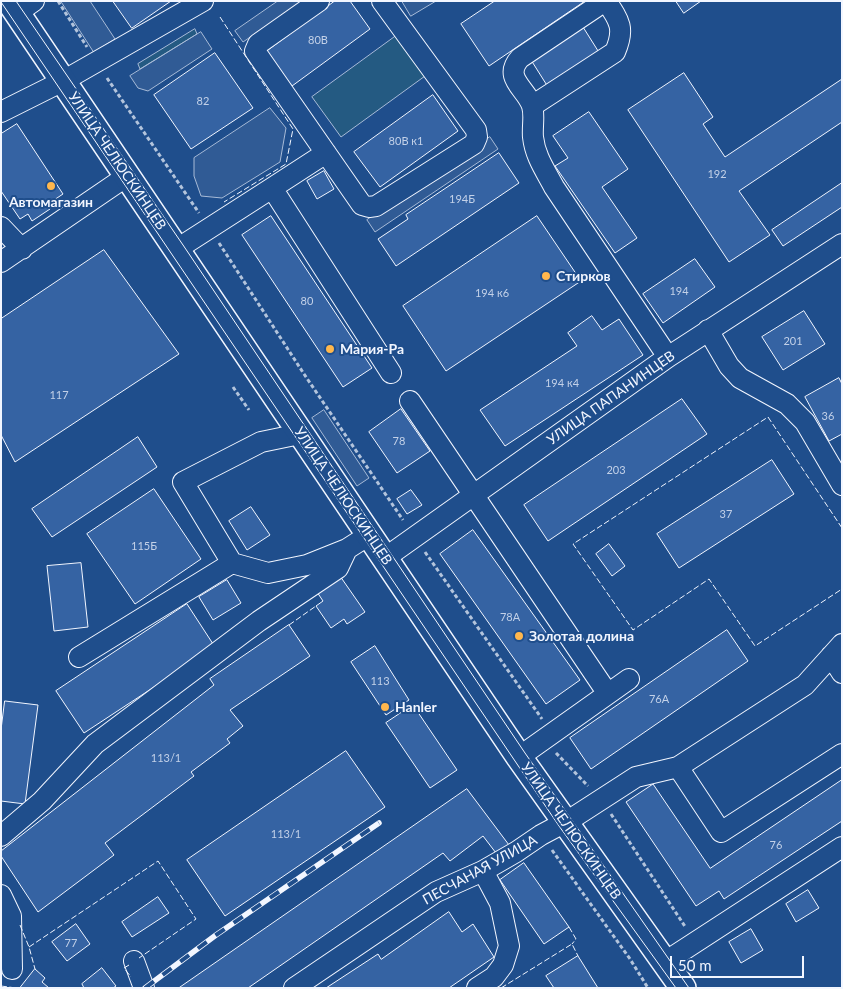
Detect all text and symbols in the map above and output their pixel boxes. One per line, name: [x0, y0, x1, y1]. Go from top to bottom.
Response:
house number: 80В: [308, 33, 328, 47]
street label: УЛИЦА ЧЕЛЮСКИНЦЕВ: [64, 89, 170, 233]
house number: 82: [197, 94, 209, 108]
house number: 80В к1: [389, 134, 423, 148]
house number: 192: [707, 167, 727, 181]
marker: Автомагазин: [45, 180, 57, 192]
house number: 194Б: [449, 192, 475, 206]
place label: Автомагазин: [9, 194, 93, 210]
place label: Стирков: [556, 268, 611, 284]
marker: Стирков: [540, 270, 552, 282]
house number: 194: [669, 284, 689, 298]
house number: 194 к6: [475, 286, 509, 300]
house number: 80: [301, 294, 313, 308]
house number: 201: [783, 334, 803, 348]
place label: Мария-Ра: [340, 341, 404, 357]
marker: Мария-Ра: [324, 343, 336, 355]
street label: УЛИЦА ПАПАНИНЦЕВ: [544, 347, 678, 449]
house number: 194 к4: [545, 376, 579, 390]
house number: 117: [49, 388, 69, 402]
house number: 36: [822, 409, 834, 423]
street label: УЛИЦА ЧЕЛЮСКИНЦЕВ: [290, 424, 396, 568]
house number: 78: [393, 434, 405, 448]
house number: 203: [606, 463, 626, 477]
house number: 37: [720, 507, 732, 521]
house number: 115Б: [131, 539, 157, 553]
house number: 78А: [500, 610, 520, 624]
place label: Золотая долина: [529, 628, 634, 644]
marker: Золотая долина: [513, 630, 525, 642]
house number: 113: [370, 674, 390, 688]
house number: 76А: [649, 692, 669, 706]
place label: Hanler: [395, 699, 437, 715]
marker: Hanler: [379, 701, 391, 713]
house number: 113/1: [151, 751, 181, 765]
street label: УЛИЦА ЧЕЛЮСКИНЦЕВ: [517, 759, 625, 903]
house number: 113/1: [271, 827, 301, 841]
street label: ПЕСЧАНАЯ УЛИЦА: [420, 832, 540, 908]
house number: 76: [770, 838, 782, 852]
house number: 77: [65, 936, 77, 950]
scale bar: [673, 946, 807, 978]
text: 50 m: [678, 956, 712, 974]

